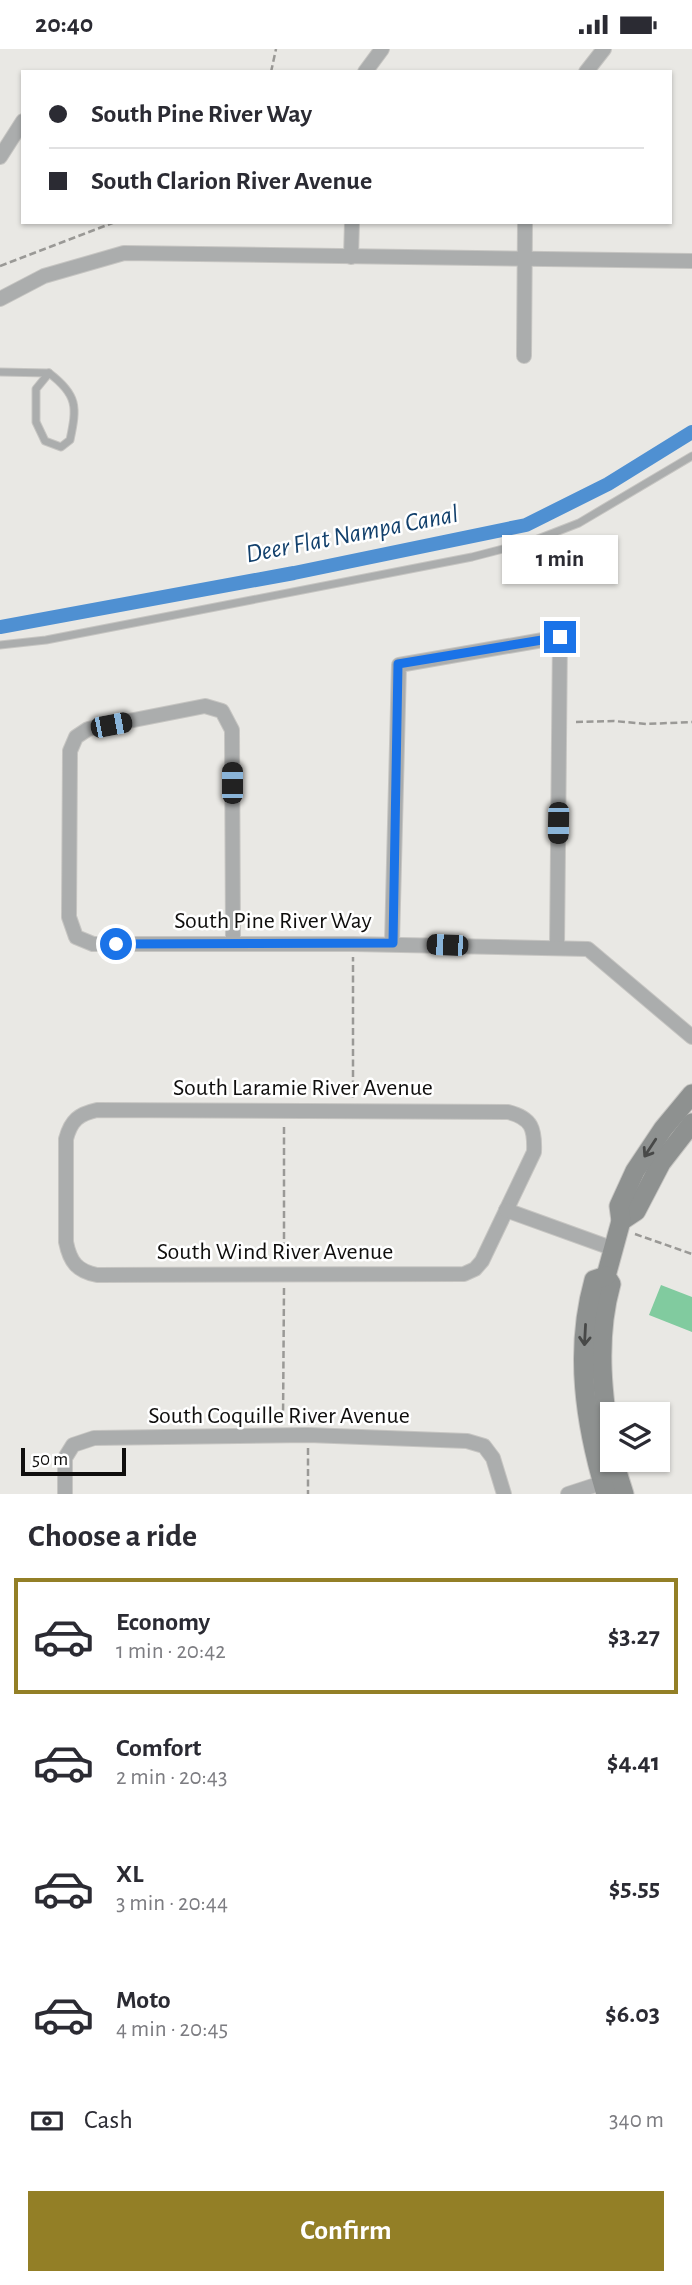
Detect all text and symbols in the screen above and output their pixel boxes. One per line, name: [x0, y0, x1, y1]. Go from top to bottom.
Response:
text: 20:40: [35, 11, 93, 37]
text: South Pine River Way: [91, 101, 312, 127]
text: South Clarion River Avenue: [91, 168, 372, 194]
water label: Deer Flat Nampa Canal: [243, 501, 461, 567]
callout: 1 min: [502, 535, 618, 585]
text: 1 min: [536, 548, 584, 571]
route end: [544, 621, 576, 653]
car: [89, 711, 134, 739]
car: [222, 762, 243, 804]
car: [548, 802, 569, 844]
street label: South Pine River Way: [174, 909, 372, 933]
route start: [100, 928, 132, 960]
car: [426, 934, 469, 956]
street label: South Laramie River Avenue: [173, 1076, 433, 1100]
one-way arrow: [643, 1138, 657, 1158]
street label: South Wind River Avenue: [157, 1240, 393, 1264]
one-way arrow: [579, 1323, 592, 1346]
map controls: [600, 1402, 670, 1472]
button: layers: [600, 1402, 670, 1472]
street label: South Coquille River Avenue: [148, 1404, 410, 1428]
scale bar: [21, 1445, 126, 1477]
text: 50 m: [32, 1450, 68, 1469]
text: Choose a ride: [28, 1520, 197, 1552]
icon: car: [32, 1605, 95, 1668]
text: Economy: [116, 1609, 210, 1635]
text: $3.27: [608, 1623, 660, 1649]
text: 1 min · 20:42: [116, 1640, 226, 1663]
icon: car: [32, 1731, 95, 1794]
text: Comfort: [116, 1735, 201, 1761]
text: $4.41: [607, 1749, 660, 1775]
text: 2 min · 20:43: [116, 1766, 227, 1789]
icon: car: [32, 1857, 95, 1920]
text: XL: [116, 1861, 143, 1887]
text: $5.55: [609, 1875, 660, 1901]
text: 3 min · 20:44: [116, 1892, 228, 1915]
icon: car: [32, 1983, 95, 2046]
text: Moto: [116, 1987, 171, 2013]
text: $6.03: [605, 2001, 660, 2027]
text: 4 min · 20:45: [116, 2018, 228, 2041]
icon: cash: [28, 2102, 66, 2140]
text: Cash: [84, 2107, 133, 2133]
text: 340 m: [609, 2109, 664, 2132]
button: Confirm: [28, 2191, 664, 2271]

